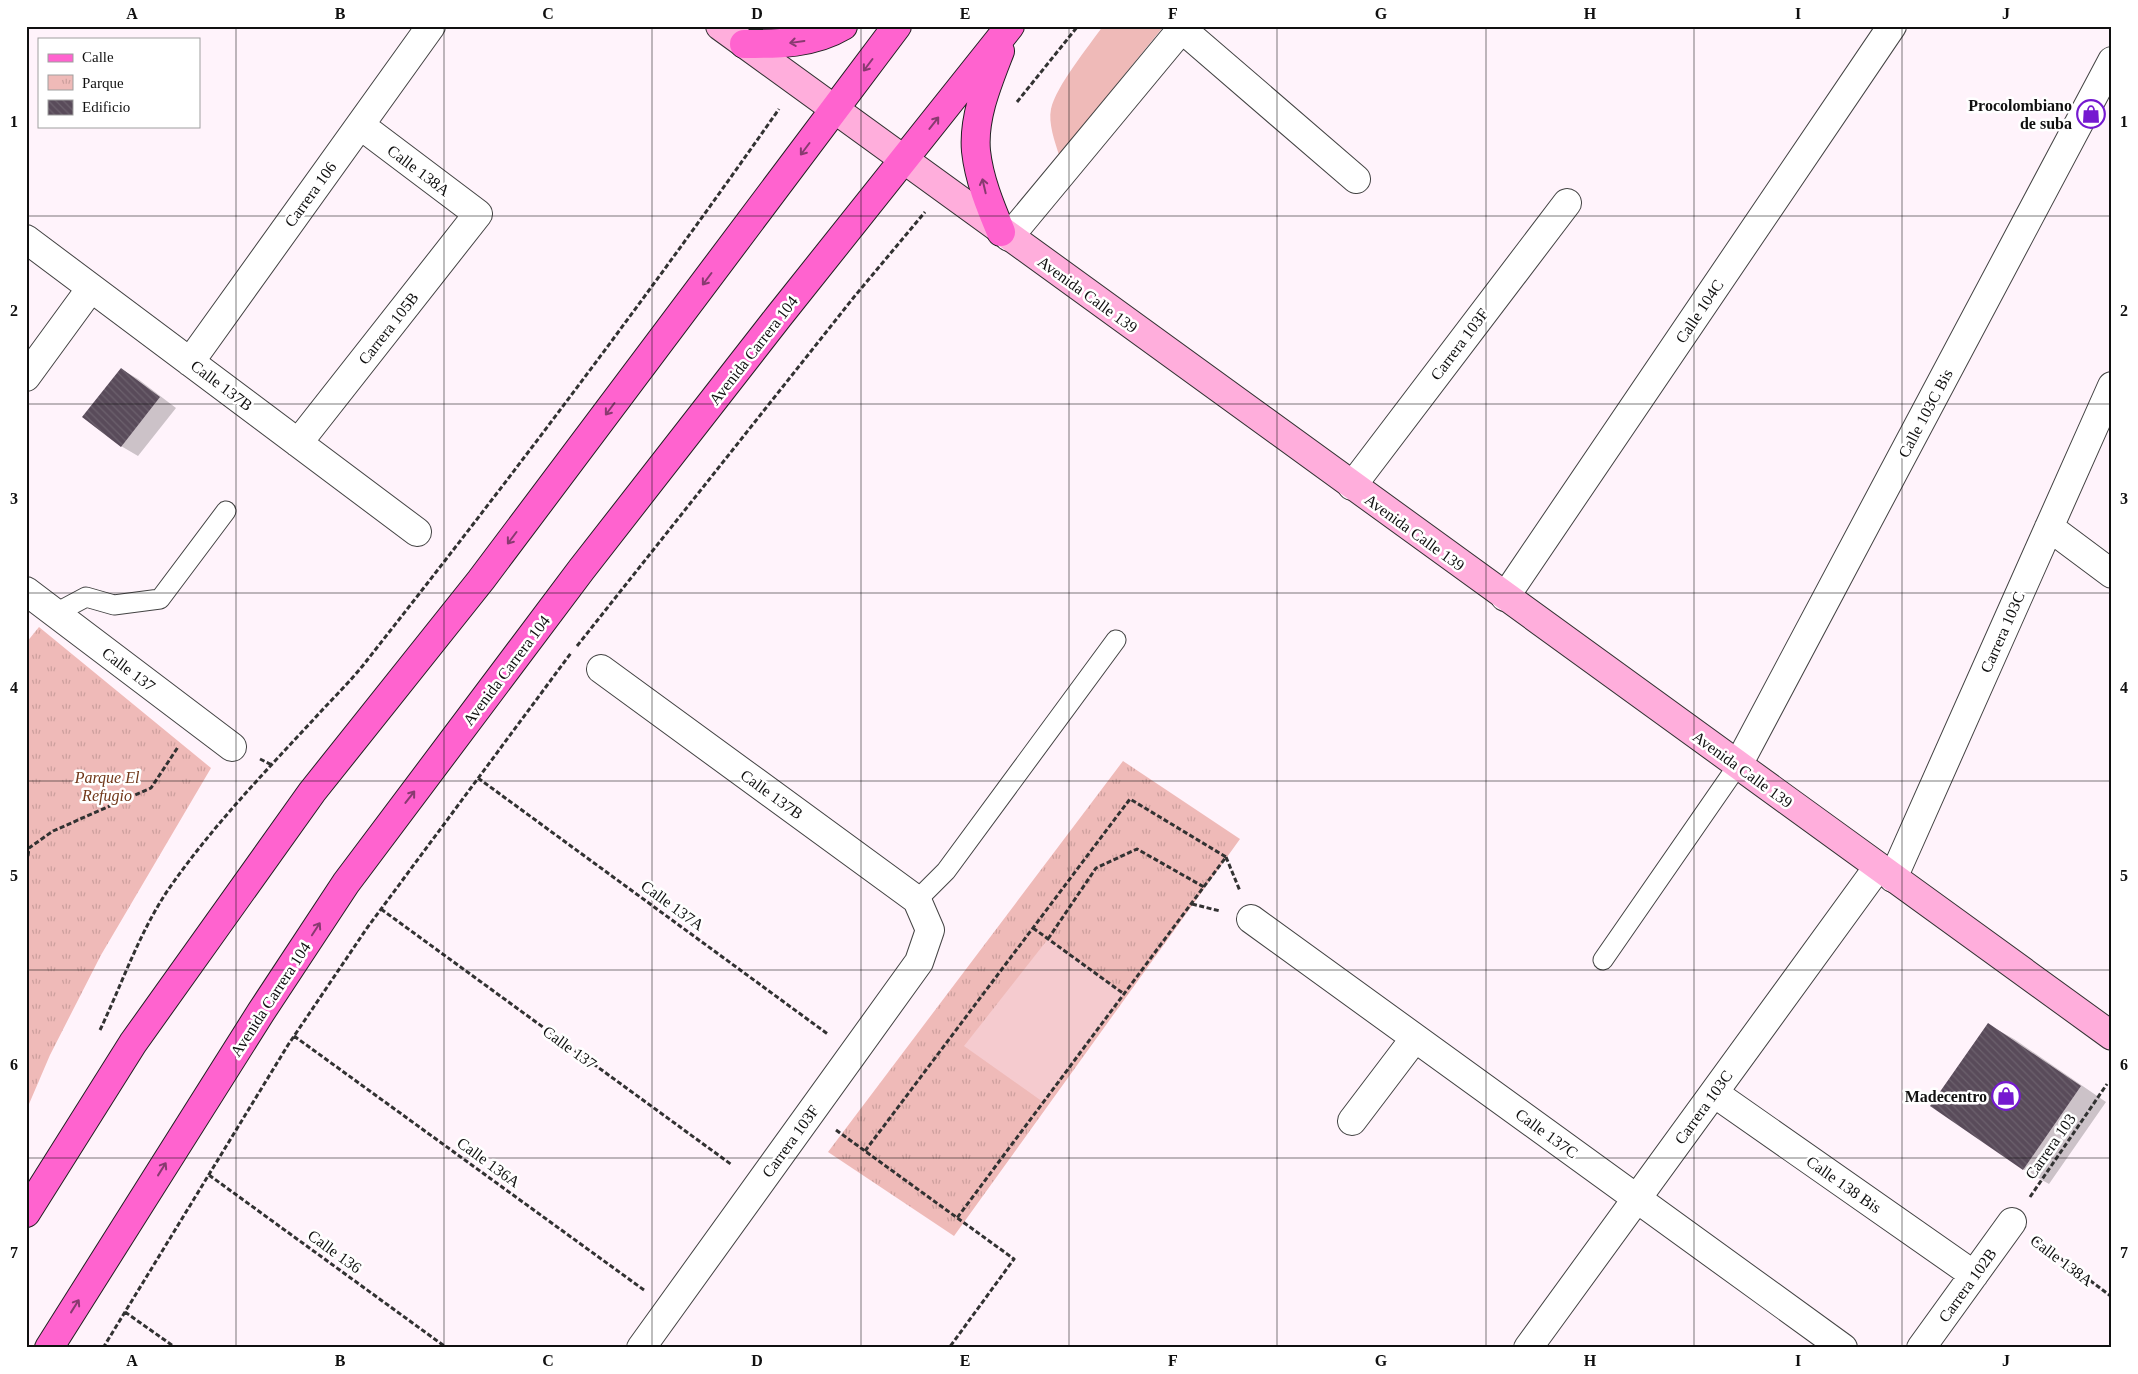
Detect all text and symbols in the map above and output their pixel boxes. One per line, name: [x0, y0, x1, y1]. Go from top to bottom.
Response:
text: A: [126, 5, 138, 22]
text: B: [335, 5, 346, 22]
text: C: [542, 5, 554, 22]
text: D: [751, 5, 763, 22]
text: E: [960, 5, 970, 22]
text: F: [1168, 5, 1178, 22]
text: G: [1375, 5, 1388, 22]
text: H: [1584, 5, 1597, 22]
text: I: [1795, 5, 1801, 22]
text: J: [2002, 5, 2010, 22]
one-way arrow: [789, 37, 805, 47]
legend: [38, 38, 200, 128]
text: Calle: [82, 49, 114, 65]
one-way arrow: [862, 58, 873, 71]
text: Parque: [82, 75, 124, 91]
place label: Procolombiano de suba: [1968, 97, 2072, 132]
text: Edificio: [82, 99, 130, 115]
shop icon: Procolombiano de suba: [2076, 99, 2106, 129]
text: 1: [10, 113, 18, 130]
text: 1: [2120, 113, 2128, 130]
one-way arrow: [929, 117, 940, 130]
street label: Calle 138A: [384, 142, 453, 200]
one-way arrow: [800, 142, 810, 156]
street label: Carrera 106: [281, 159, 340, 230]
one-way arrow: [979, 179, 988, 195]
street label: Avenida Calle 139: [1035, 253, 1141, 336]
one-way arrow: [702, 272, 713, 285]
street label: Calle 104C: [1672, 276, 1727, 346]
street label: Carrera 105B: [355, 289, 422, 368]
street label: Avenida Carrera 104: [706, 293, 801, 408]
text: 2: [10, 302, 18, 319]
text: 2: [2120, 302, 2128, 319]
street label: Carrera 103F: [1427, 305, 1492, 383]
street label: Calle 137B: [188, 357, 256, 414]
street label: Calle 103C Bis: [1895, 366, 1956, 460]
one-way arrow: [605, 402, 615, 416]
text: 3: [10, 490, 18, 507]
text: 3: [2120, 490, 2128, 507]
street label: Avenida Calle 139: [1362, 491, 1468, 574]
one-way arrow: [507, 531, 517, 545]
street label: Carrera 103C: [1977, 589, 2028, 675]
street label: Avenida Carrera 104: [460, 612, 553, 729]
street label: Calle 137: [99, 644, 158, 695]
text: 4: [10, 679, 18, 696]
text: 4: [2120, 679, 2128, 696]
street label: Avenida Calle 139: [1690, 728, 1796, 811]
street label: Calle 137B: [737, 766, 806, 823]
park label: Parque El Refugio: [74, 769, 140, 805]
one-way arrow: [404, 791, 415, 804]
text: 5: [10, 867, 18, 884]
text: 5: [2120, 867, 2128, 884]
street label: Calle 137A: [638, 877, 708, 934]
one-way arrow: [311, 922, 321, 936]
street label: Avenida Carrera 104: [227, 939, 314, 1060]
street label: Calle 137: [540, 1022, 600, 1072]
text: 6: [10, 1056, 18, 1073]
text: 6: [2120, 1056, 2128, 1073]
street label: Carrera 103C: [1671, 1067, 1736, 1147]
shop icon: Madecentro: [1991, 1081, 2021, 1111]
place label: Madecentro: [1905, 1088, 1987, 1105]
street label: Carrera 103F: [759, 1102, 822, 1181]
street label: Calle 137C: [1512, 1105, 1581, 1162]
street label: Carrera 103: [2022, 1110, 2079, 1182]
street label: Calle 136A: [454, 1134, 524, 1191]
street label: Calle 138 Bis: [1803, 1152, 1884, 1216]
one-way arrow: [156, 1162, 167, 1176]
street label: Calle 136: [305, 1226, 365, 1276]
street label: Calle 138A: [2027, 1232, 2096, 1290]
text: 7: [10, 1244, 18, 1261]
text: 7: [2120, 1244, 2128, 1261]
street label: Carrera 102B: [1935, 1245, 2000, 1325]
one-way arrow: [71, 1300, 81, 1314]
text: A: [126, 1352, 138, 1369]
text: B: [335, 1352, 346, 1369]
text: C: [542, 1352, 554, 1369]
text: D: [751, 1352, 763, 1369]
text: E: [960, 1352, 970, 1369]
text: F: [1168, 1352, 1178, 1369]
text: G: [1375, 1352, 1388, 1369]
text: H: [1584, 1352, 1597, 1369]
text: I: [1795, 1352, 1801, 1369]
text: J: [2002, 1352, 2010, 1369]

